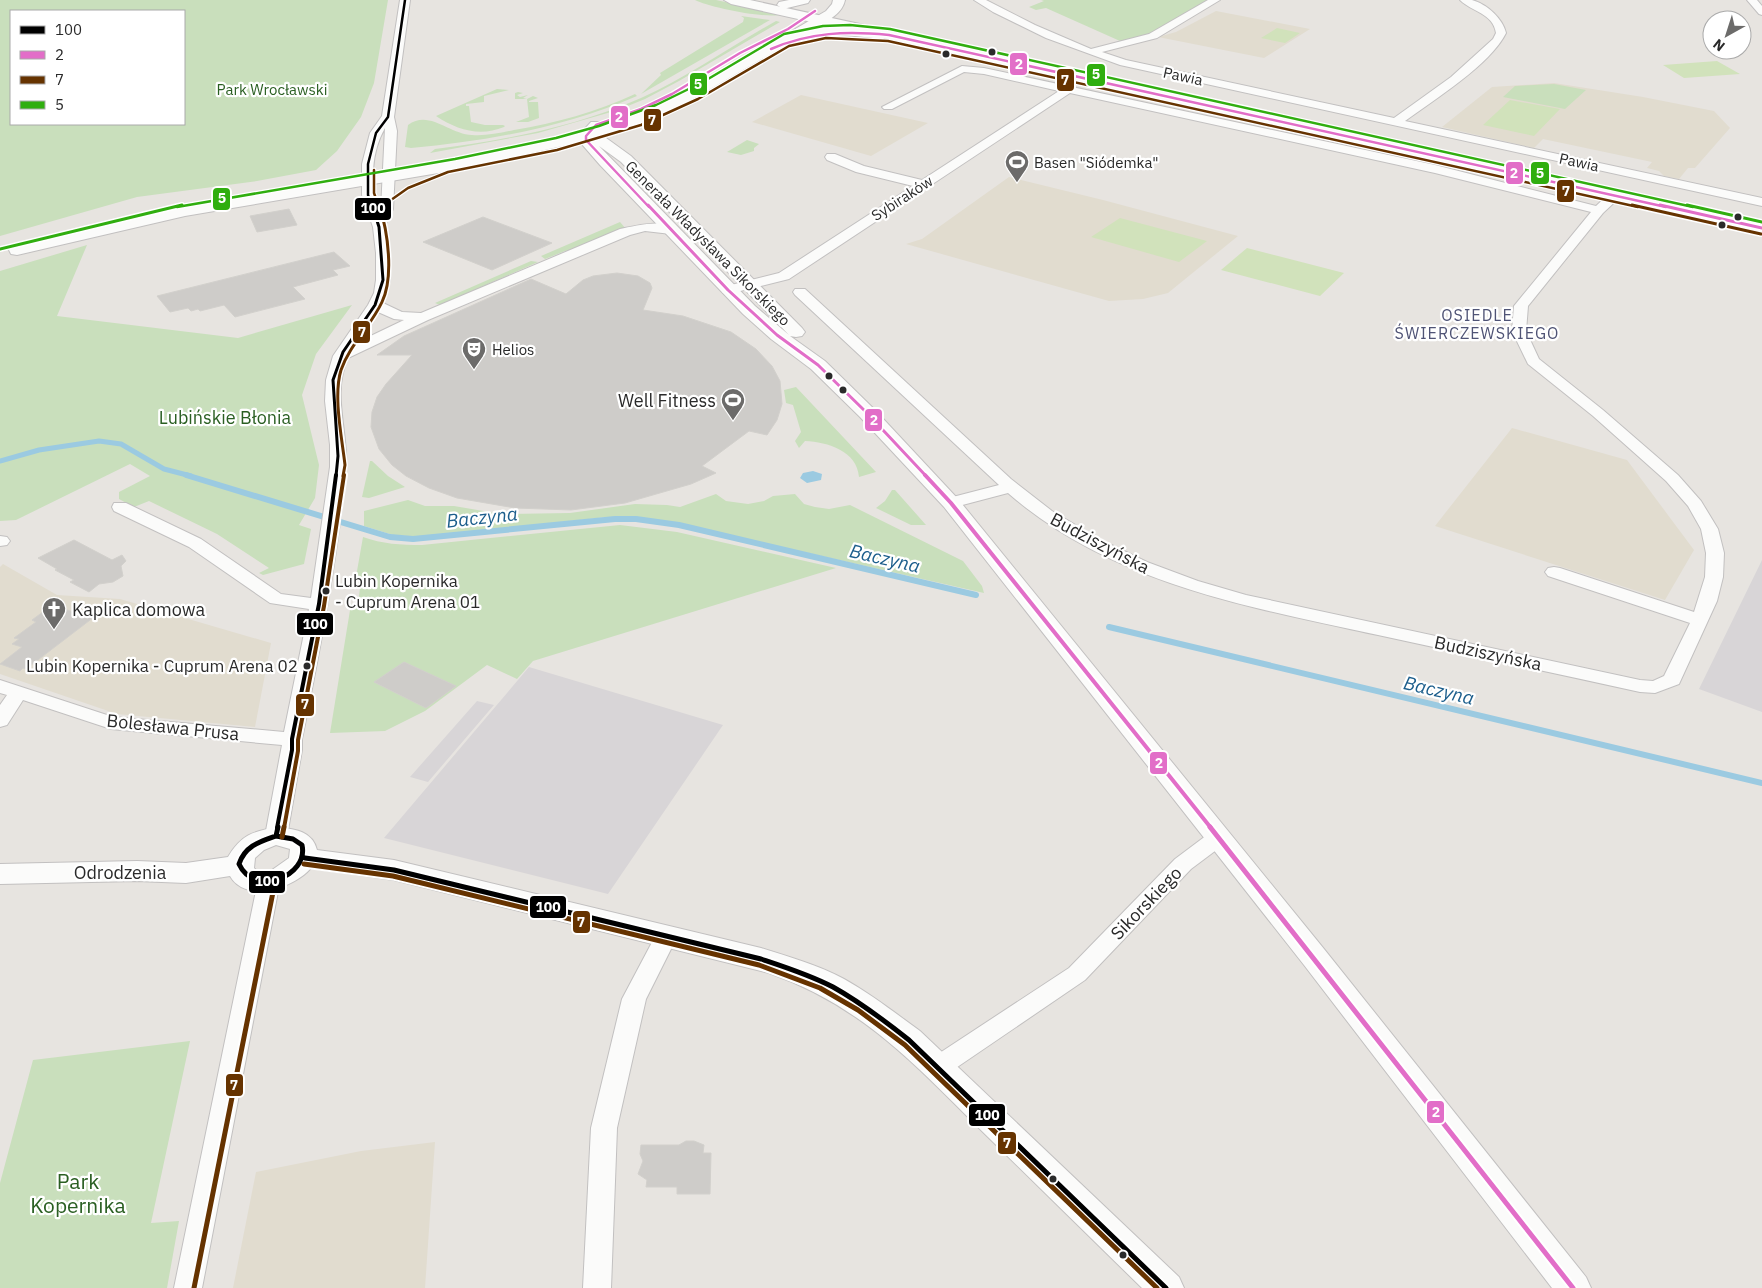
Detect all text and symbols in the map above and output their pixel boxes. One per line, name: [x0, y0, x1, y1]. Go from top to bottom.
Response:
legend: [10, 10, 185, 125]
north arrow: [1702, 10, 1752, 60]
text: 100: [55, 20, 82, 39]
text: N: [1709, 35, 1728, 55]
text: 2: [55, 45, 64, 64]
unlabelled marker: [987, 47, 997, 57]
unlabelled marker: [941, 49, 951, 59]
line badge: 2: [1009, 52, 1028, 76]
text: 2: [1015, 55, 1023, 73]
line badge: 5: [1086, 63, 1106, 87]
street label: Pawia: [1161, 63, 1205, 89]
text: 5: [1092, 65, 1100, 83]
line badge: 7: [1056, 68, 1075, 92]
text: 7: [55, 70, 64, 89]
text: 7: [1061, 71, 1069, 89]
line badge: 5: [689, 72, 708, 96]
text: 5: [694, 75, 702, 93]
park label: Park Wrocławski: [216, 80, 328, 99]
text: 5: [55, 95, 64, 114]
line badge: 2: [610, 105, 629, 129]
text: 2: [615, 108, 623, 126]
line badge: 7: [643, 108, 662, 132]
text: 7: [648, 111, 656, 129]
sports icon: Basen "Siódemka": [1004, 149, 1030, 183]
street label: Pawia: [1557, 149, 1601, 175]
place label: Basen "Siódemka": [1034, 153, 1159, 172]
street label: Generała Władysława Sikorskiego: [621, 156, 795, 330]
line badge: 2: [1505, 161, 1524, 185]
line badge: 5: [1530, 161, 1550, 185]
text: 2: [1510, 164, 1518, 182]
text: 5: [1536, 164, 1544, 182]
street label: Sybiraków: [868, 171, 937, 225]
line badge: 7: [1556, 179, 1575, 203]
text: 7: [1562, 182, 1570, 200]
line badge: 5: [212, 187, 231, 211]
text: 5: [218, 189, 226, 207]
line badge: 100: [354, 197, 392, 221]
text: 100: [360, 199, 386, 217]
unlabelled marker: [1733, 212, 1743, 222]
unlabelled marker: [1717, 220, 1727, 230]
district label: OSIEDLE ŚWIERCZEWSKIEGO: [1395, 305, 1559, 343]
line badge: 7: [352, 320, 371, 344]
text: 7: [358, 323, 366, 341]
theatre icon: Helios: [461, 336, 487, 370]
place label: Helios: [492, 340, 534, 359]
unlabelled marker: [824, 371, 834, 381]
unlabelled marker: [838, 385, 848, 395]
sports icon: Well Fitness: [720, 387, 746, 421]
place label: Well Fitness: [618, 389, 716, 412]
park label: Lubińskie Błonia: [159, 406, 292, 429]
line badge: 2: [864, 408, 883, 432]
text: 2: [870, 411, 878, 429]
water label: Baczyna: [445, 501, 519, 533]
street label: Budziszyńska: [1046, 507, 1154, 579]
water label: Baczyna: [847, 538, 923, 578]
place label: Lubin Kopernika - Cuprum Arena 01: [335, 570, 480, 613]
marker: Lubin Kopernika - Cuprum Arena 01: [321, 586, 331, 596]
church icon: Kaplica domowa: [41, 596, 67, 630]
place label: Kaplica domowa: [72, 598, 205, 621]
line badge: 100: [296, 612, 334, 636]
text: 100: [302, 615, 328, 633]
street label: Budziszyńska: [1432, 630, 1544, 676]
place label: Lubin Kopernika - Cuprum Arena 02: [26, 655, 298, 677]
marker: Lubin Kopernika - Cuprum Arena 02: [302, 661, 312, 671]
water label: Baczyna: [1401, 670, 1477, 710]
line badge: 7: [295, 693, 315, 717]
text: 7: [301, 695, 309, 713]
street label: Bolesława Prusa: [105, 709, 241, 745]
line badge: 2: [1149, 751, 1168, 775]
text: 2: [1155, 754, 1163, 772]
street label: Odrodzenia: [74, 861, 167, 884]
street label: Sikorskiego: [1105, 862, 1187, 944]
line badge: 100: [248, 870, 286, 894]
text: 100: [254, 872, 280, 890]
line badge: 100: [529, 895, 567, 919]
text: 100: [535, 898, 561, 916]
line badge: 7: [572, 910, 591, 934]
text: 7: [577, 913, 585, 931]
line badge: 7: [225, 1073, 244, 1097]
text: 7: [230, 1076, 238, 1094]
line badge: 2: [1426, 1100, 1445, 1124]
line badge: 100: [968, 1103, 1006, 1127]
text: 2: [1432, 1103, 1440, 1121]
text: 100: [974, 1106, 1000, 1124]
line badge: 7: [997, 1131, 1017, 1155]
text: 7: [1003, 1134, 1011, 1152]
park label: Park Kopernika: [30, 1167, 126, 1219]
unlabelled marker: [1048, 1174, 1058, 1184]
unlabelled marker: [1118, 1250, 1128, 1260]

